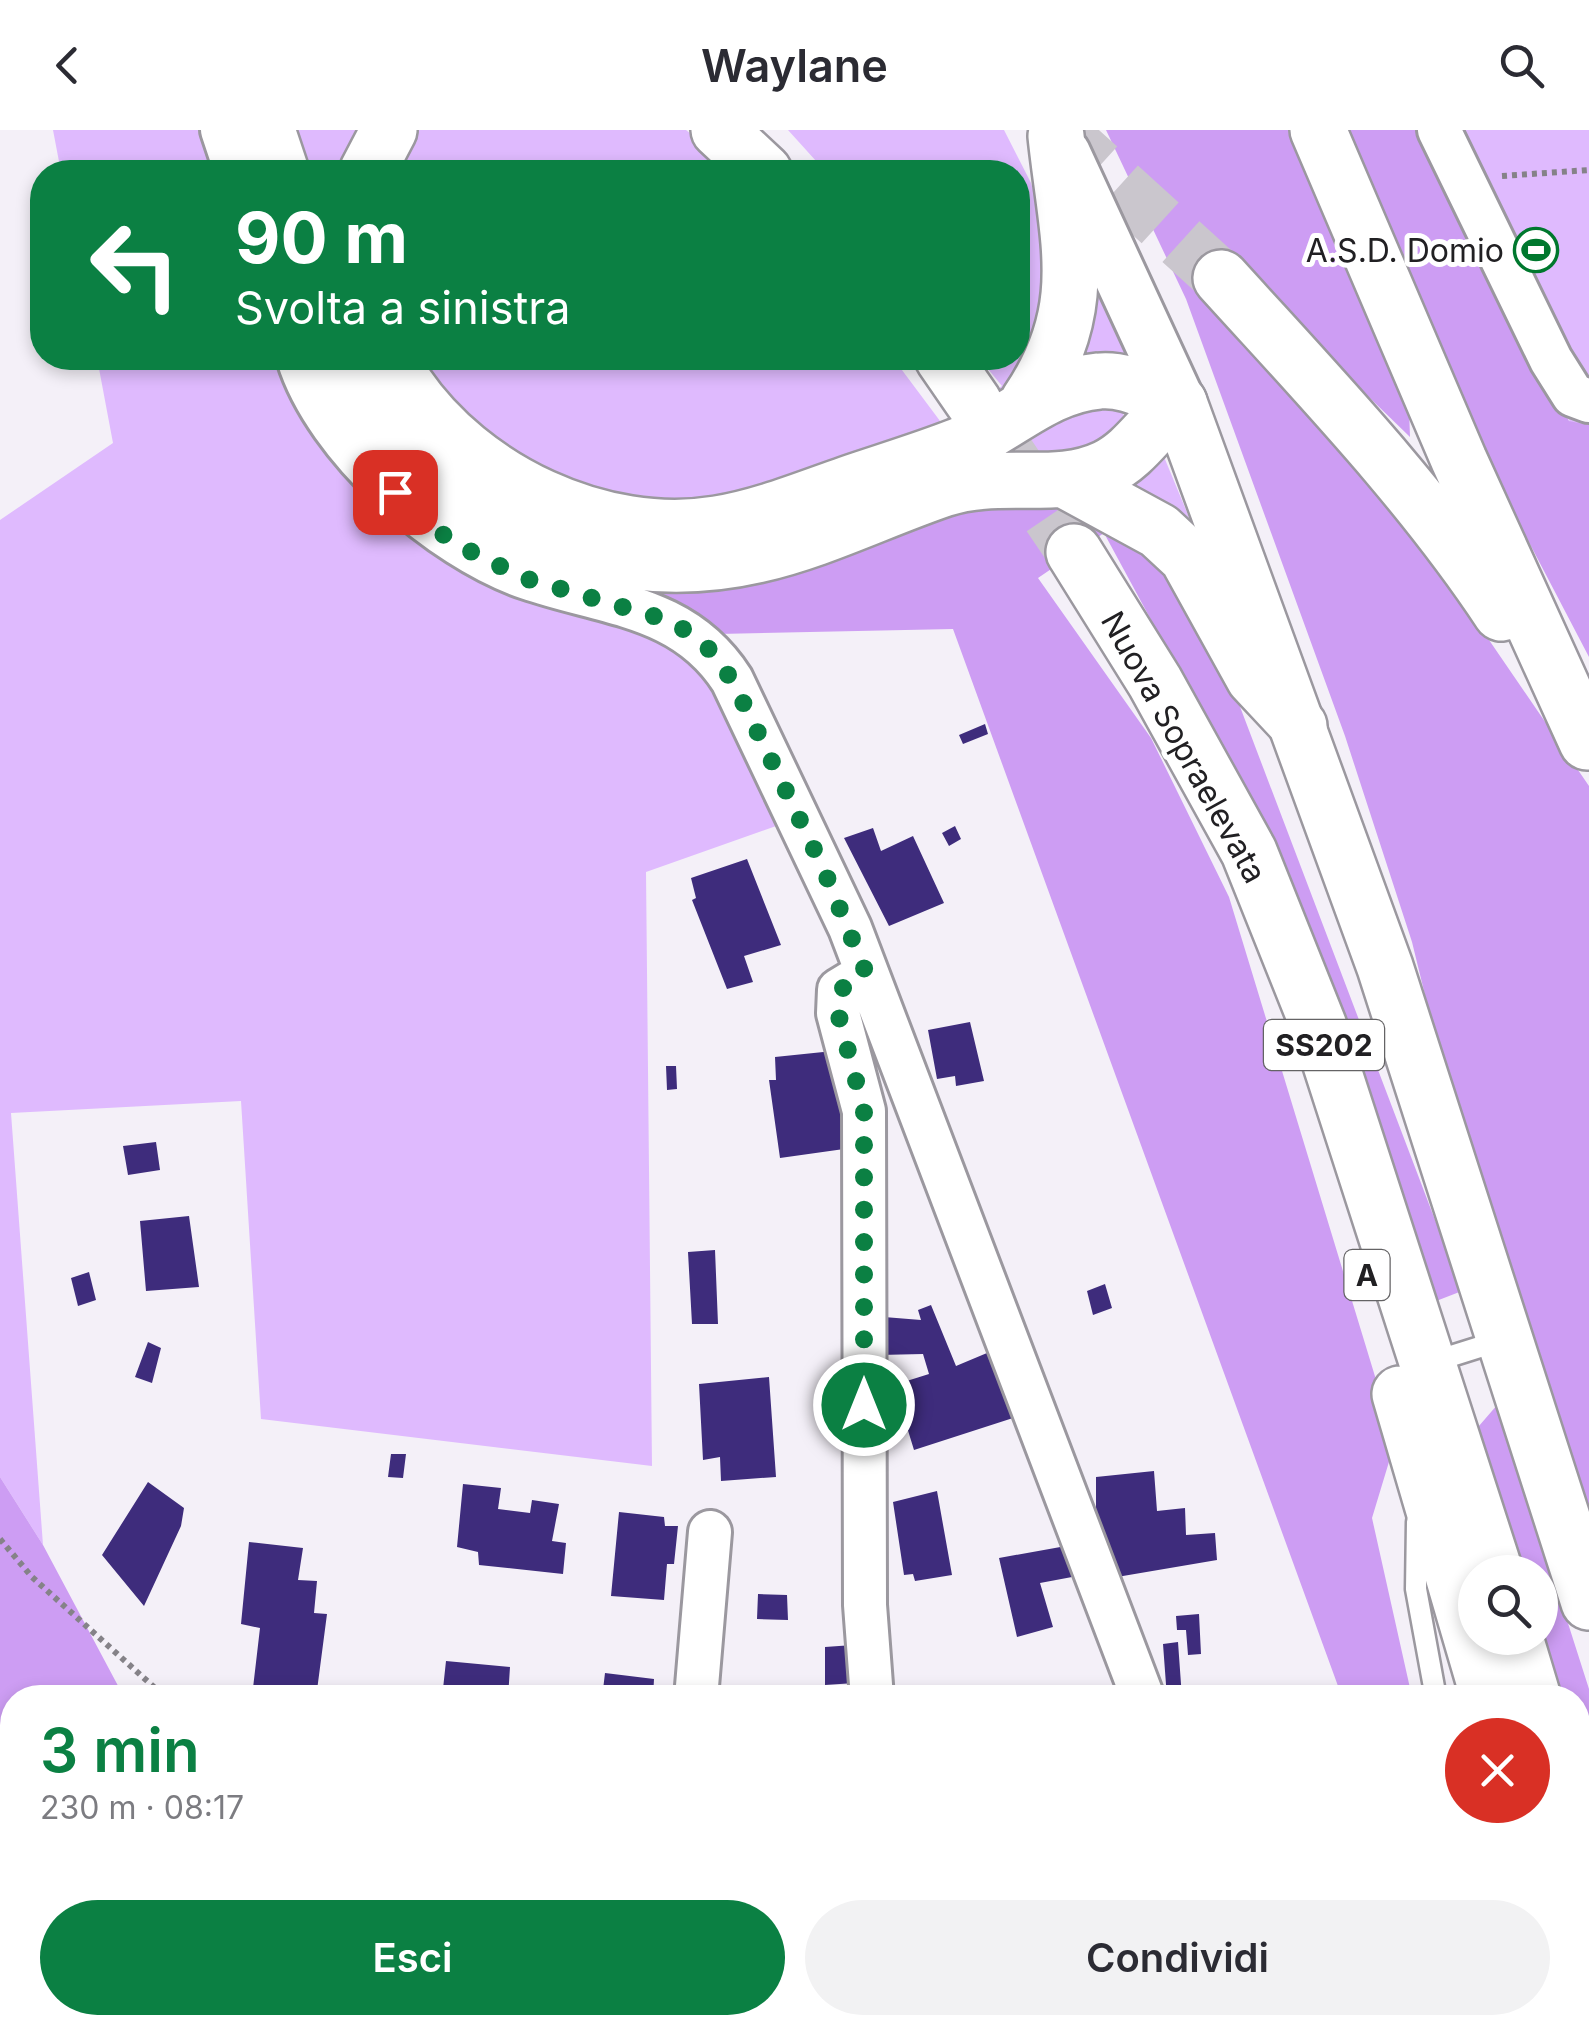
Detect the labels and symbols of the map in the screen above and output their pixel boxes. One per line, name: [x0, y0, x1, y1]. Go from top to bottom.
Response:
sports icon: A.S.D. Domio: [1513, 227, 1559, 273]
place label: A.S.D. Domio: [1306, 231, 1504, 270]
pin: [353, 450, 438, 535]
street label: Nuova Sopraelevata: [1093, 604, 1275, 890]
road number: SS202: [1264, 1020, 1384, 1070]
road number: A: [1344, 1250, 1390, 1300]
position arrow: [812, 1353, 916, 1457]

